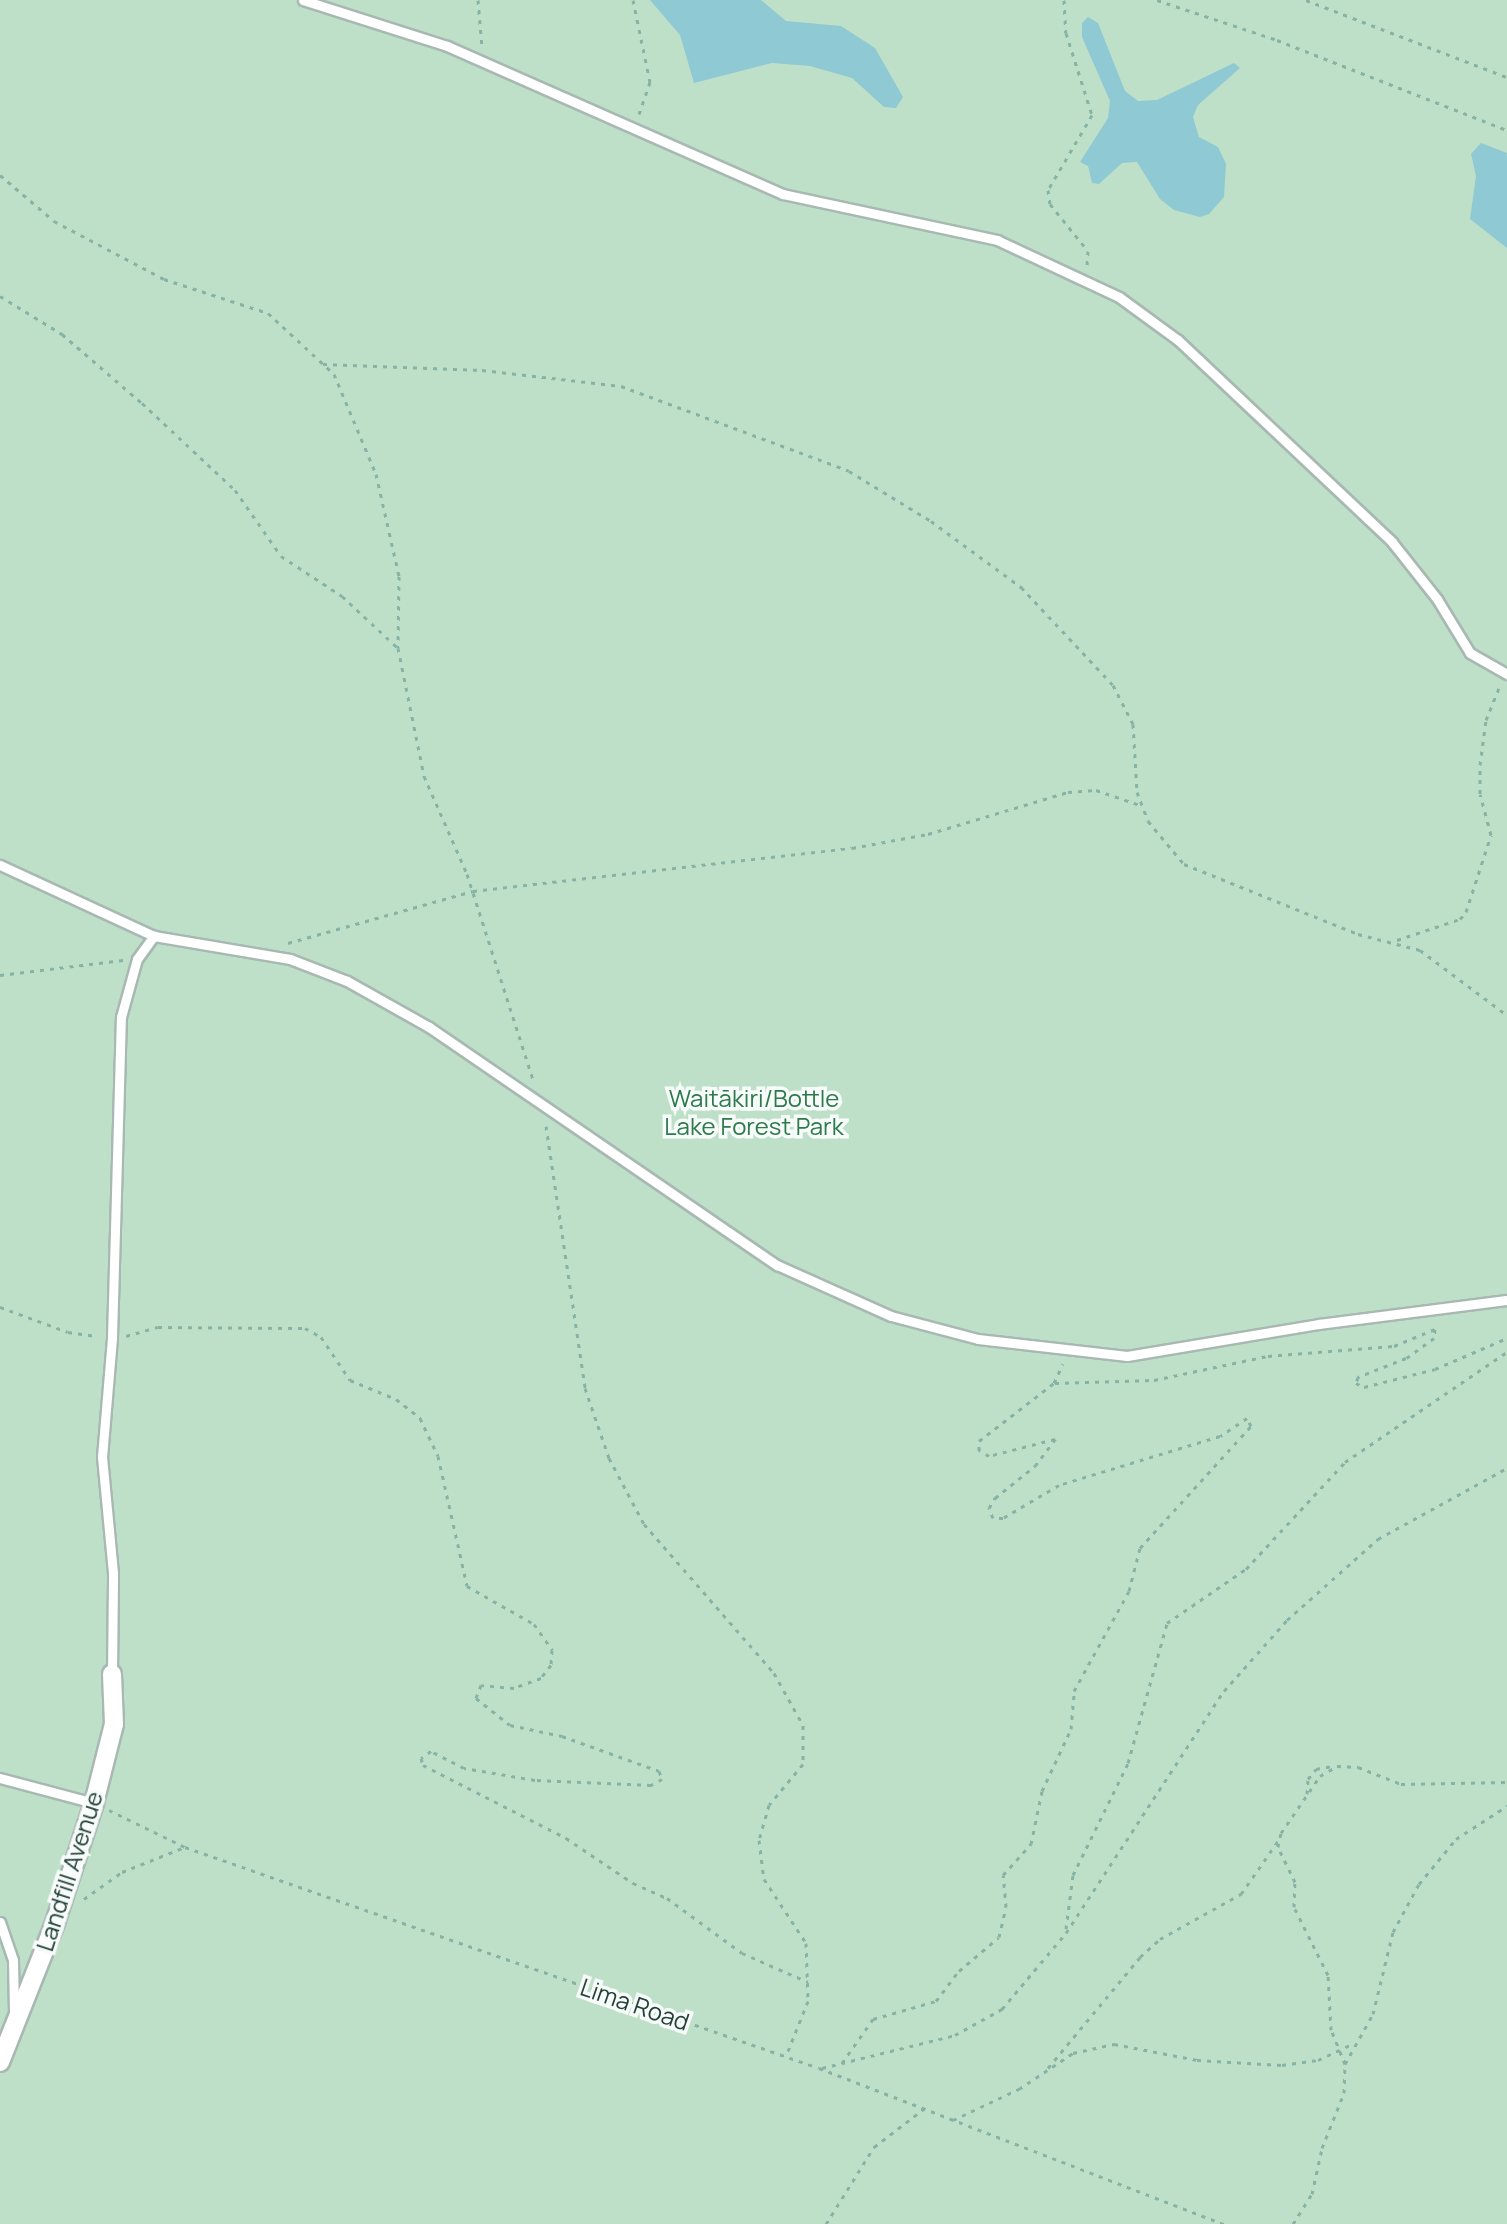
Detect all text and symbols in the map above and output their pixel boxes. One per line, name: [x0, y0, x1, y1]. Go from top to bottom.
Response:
park label: Waitākiri/Bottle Lake Forest Park: [664, 1084, 844, 1140]
street label: Landfill Avenue: [30, 1787, 108, 1955]
street label: Lima Road: [577, 1972, 693, 2036]

